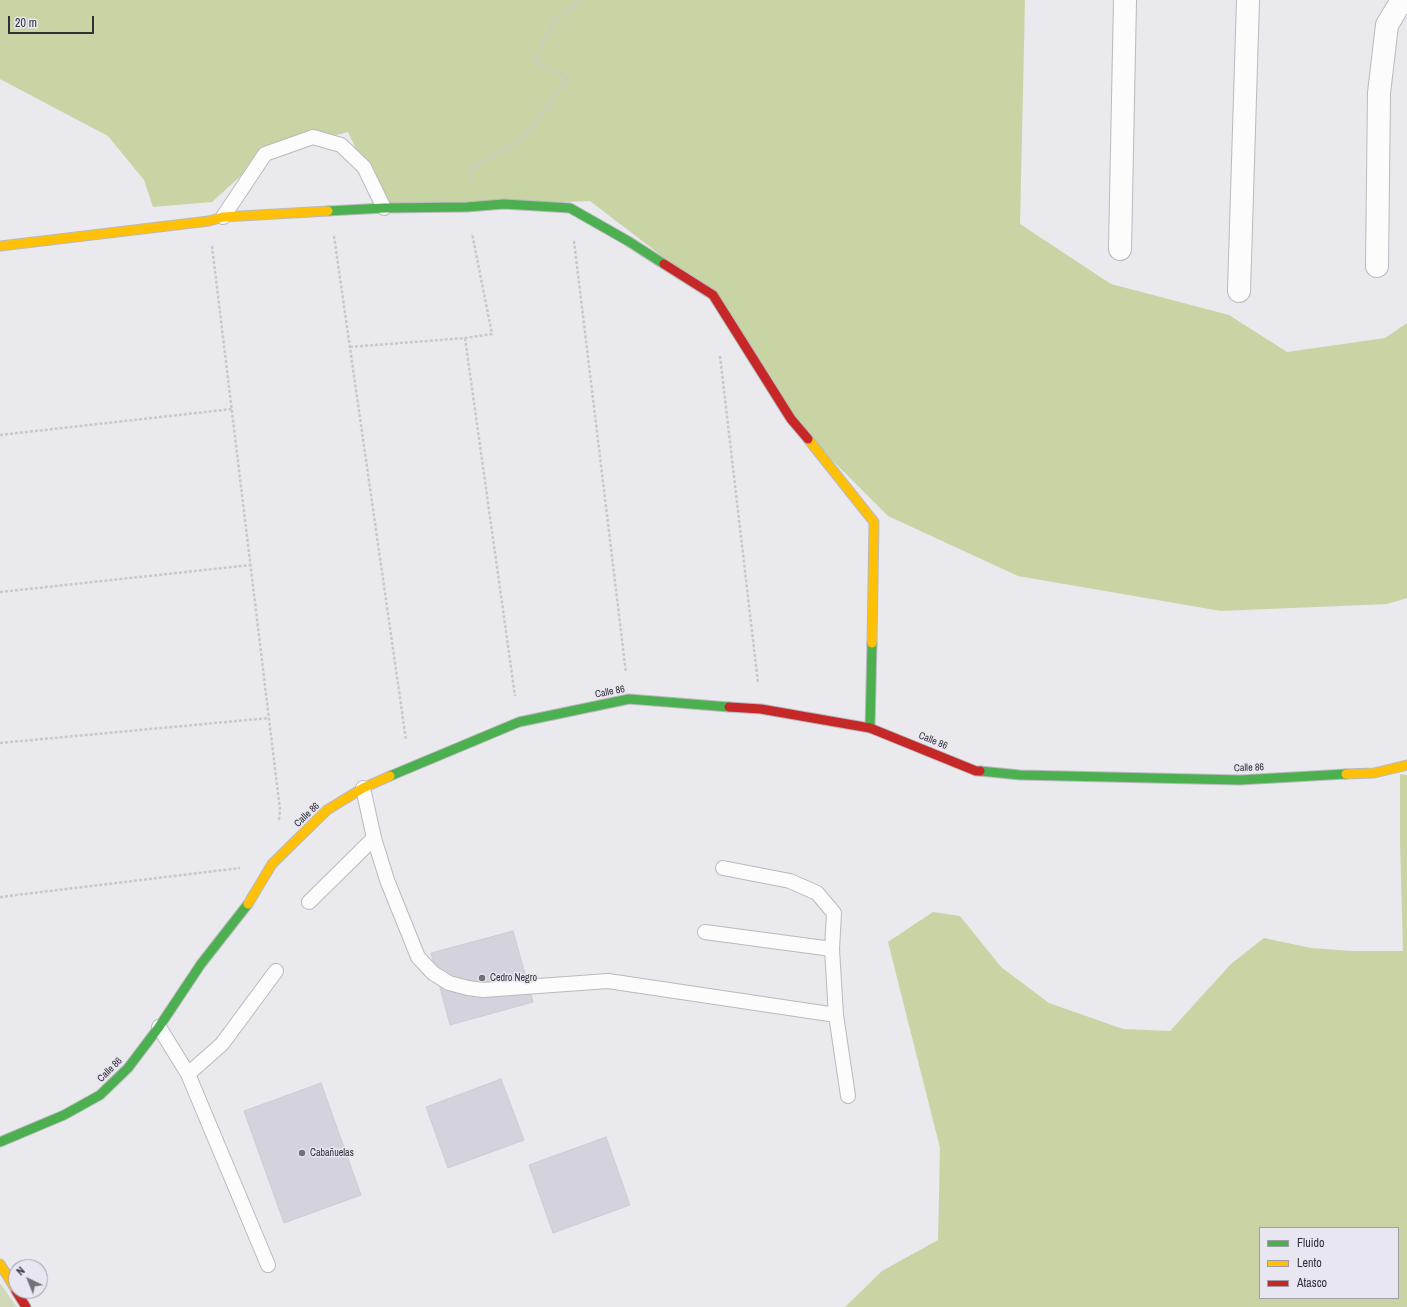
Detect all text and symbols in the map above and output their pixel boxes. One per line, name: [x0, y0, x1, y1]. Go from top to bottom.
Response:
scale bar: [10, 8, 96, 34]
text: 20 m: [15, 15, 37, 31]
street label: Calle 86: [594, 683, 626, 701]
street label: Calle 86: [917, 730, 949, 752]
street label: Calle 86: [1234, 761, 1264, 775]
street label: Calle 86: [292, 800, 322, 830]
place label: Cedro Negro: [490, 972, 537, 984]
marker: Cedro Negro: [477, 973, 487, 983]
street label: Calle 86: [95, 1055, 125, 1085]
place label: Cabañuelas: [310, 1147, 354, 1159]
marker: Cabañuelas: [297, 1148, 307, 1158]
legend: [1259, 1227, 1399, 1299]
text: Fluido: [1297, 1235, 1324, 1251]
text: Lento: [1297, 1255, 1322, 1271]
north arrow: [8, 1259, 48, 1299]
text: N: [13, 1264, 28, 1278]
text: Atasco: [1297, 1275, 1327, 1291]

